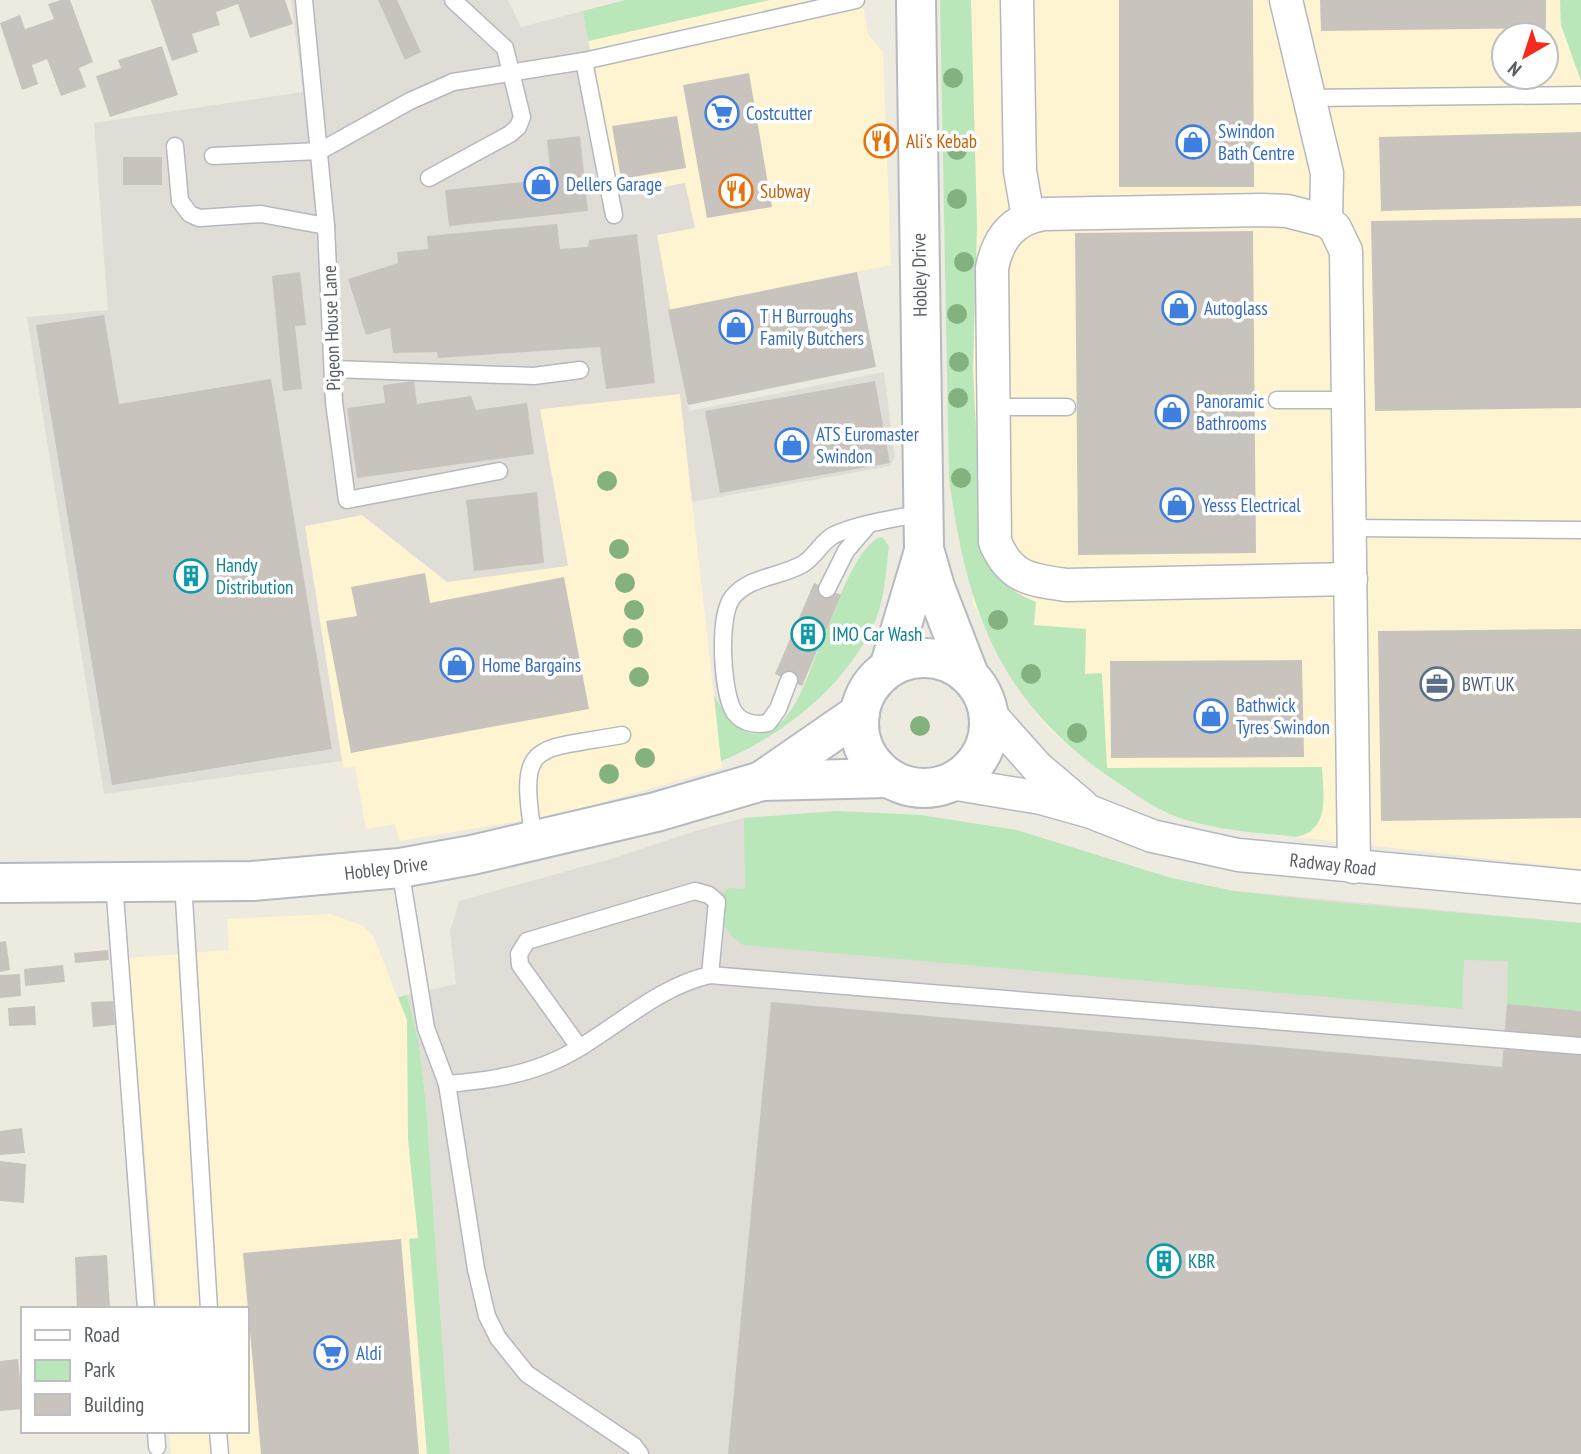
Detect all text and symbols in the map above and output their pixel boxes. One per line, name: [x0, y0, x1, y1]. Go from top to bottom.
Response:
north arrow: [1490, 21, 1560, 91]
text: N: [1503, 57, 1526, 82]
supermarket icon: Costcutter: [703, 94, 741, 132]
place label: Costcutter: [746, 101, 813, 125]
place label: Swindon Bath Centre: [1218, 119, 1295, 165]
restaurant icon: Ali's Kebab: [862, 122, 900, 160]
shop icon: Swindon Bath Centre: [1174, 123, 1212, 161]
place label: Ali's Kebab: [906, 129, 977, 153]
shop icon: Dellers Garage: [522, 165, 560, 203]
place label: Dellers Garage: [566, 172, 662, 196]
restaurant icon: Subway: [717, 172, 755, 210]
place label: Subway: [760, 179, 811, 203]
street label: Hobley Drive: [906, 233, 932, 317]
street label: Pigeon House Lane: [317, 265, 345, 391]
shop icon: Autoglass: [1160, 289, 1198, 327]
place label: Autoglass: [1204, 296, 1268, 320]
place label: T H Burroughs Family Butchers: [760, 304, 864, 350]
shop icon: T H Burroughs Family Butchers: [717, 308, 755, 346]
place label: Panoramic Bathrooms: [1196, 389, 1267, 435]
shop icon: Panoramic Bathrooms: [1153, 393, 1191, 431]
place label: ATS Euromaster Swindon: [816, 422, 920, 468]
shop icon: ATS Euromaster Swindon: [773, 426, 811, 464]
shop icon: Yesss Electrical: [1158, 486, 1196, 524]
place label: Yesss Electrical: [1202, 493, 1301, 517]
place label: Handy Distribution: [216, 553, 293, 599]
building icon: Handy Distribution: [172, 557, 210, 595]
building icon: IMO Car Wash: [789, 615, 827, 653]
place label: IMO Car Wash: [832, 622, 922, 646]
shop icon: Home Bargains: [438, 646, 476, 684]
place label: Home Bargains: [482, 653, 581, 677]
office icon: BWT UK: [1418, 665, 1456, 703]
place label: BWT UK: [1462, 672, 1515, 696]
place label: Bathwick Tyres Swindon: [1236, 693, 1330, 739]
shop icon: Bathwick Tyres Swindon: [1192, 697, 1230, 735]
street label: Radway Road: [1289, 848, 1377, 880]
street label: Hobley Drive: [343, 851, 429, 885]
building icon: KBR: [1145, 1242, 1183, 1280]
place label: KBR: [1188, 1249, 1215, 1273]
legend: [21, 1307, 248, 1433]
text: Road: [84, 1321, 120, 1348]
supermarket icon: Aldi: [312, 1334, 350, 1372]
place label: Aldi: [356, 1341, 382, 1365]
text: Park: [84, 1356, 115, 1383]
text: Building: [84, 1391, 144, 1418]

